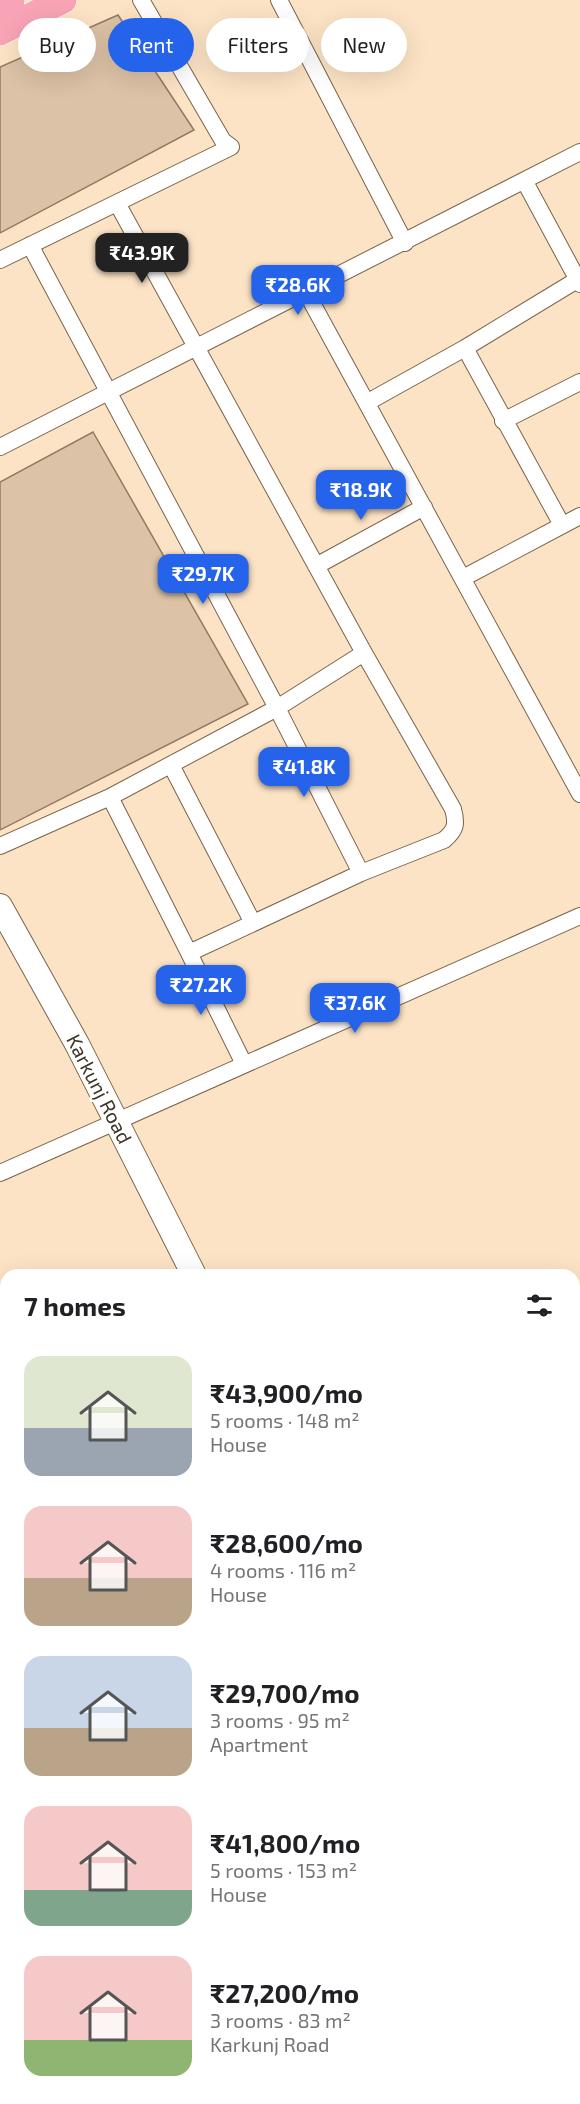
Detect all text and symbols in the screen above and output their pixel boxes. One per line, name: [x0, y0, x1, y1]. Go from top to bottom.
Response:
chip: Buy: [18, 18, 96, 72]
chip: Rent: [108, 18, 194, 72]
chip: Filters: [206, 18, 309, 72]
chip: New: [321, 18, 407, 72]
pin: ₹43.9K: [93, 233, 191, 284]
text: ₹43.9K: [109, 240, 175, 264]
pin: ₹28.6K: [249, 265, 347, 316]
text: ₹28.6K: [265, 272, 331, 296]
pin: ₹18.9K: [312, 470, 410, 521]
text: ₹18.9K: [330, 477, 392, 501]
pin: ₹29.7K: [154, 554, 252, 605]
text: ₹29.7K: [172, 561, 234, 585]
pin: ₹41.8K: [255, 747, 353, 798]
text: ₹41.8K: [272, 754, 336, 778]
pin: ₹27.2K: [152, 965, 250, 1016]
text: ₹27.2K: [170, 972, 232, 996]
pin: ₹37.6K: [306, 983, 404, 1034]
text: ₹37.6K: [324, 990, 386, 1014]
street label: Karkunj Road: [62, 1030, 138, 1147]
icon: filters: [523, 1289, 556, 1322]
text: 7 homes: [24, 1290, 126, 1321]
text: ₹43,900/mo: [210, 1377, 363, 1408]
icon: home: [72, 1380, 144, 1452]
text: 5 rooms · 148 m²: [210, 1408, 360, 1432]
text: House: [210, 1432, 267, 1456]
text: ₹28,600/mo: [210, 1527, 363, 1558]
icon: home: [72, 1530, 144, 1602]
text: 4 rooms · 116 m²: [210, 1558, 356, 1582]
text: House: [210, 1582, 267, 1606]
text: ₹29,700/mo: [210, 1677, 360, 1708]
icon: home: [72, 1680, 144, 1752]
text: 3 rooms · 95 m²: [210, 1708, 350, 1732]
text: Apartment: [210, 1732, 308, 1756]
text: ₹41,800/mo: [210, 1827, 360, 1858]
icon: home: [72, 1830, 144, 1902]
text: 5 rooms · 153 m²: [210, 1858, 357, 1882]
text: House: [210, 1882, 267, 1906]
text: ₹27,200/mo: [210, 1977, 359, 2008]
icon: home: [72, 1980, 144, 2052]
text: 3 rooms · 83 m²: [210, 2008, 351, 2032]
text: Karkunj Road: [210, 2032, 330, 2056]

